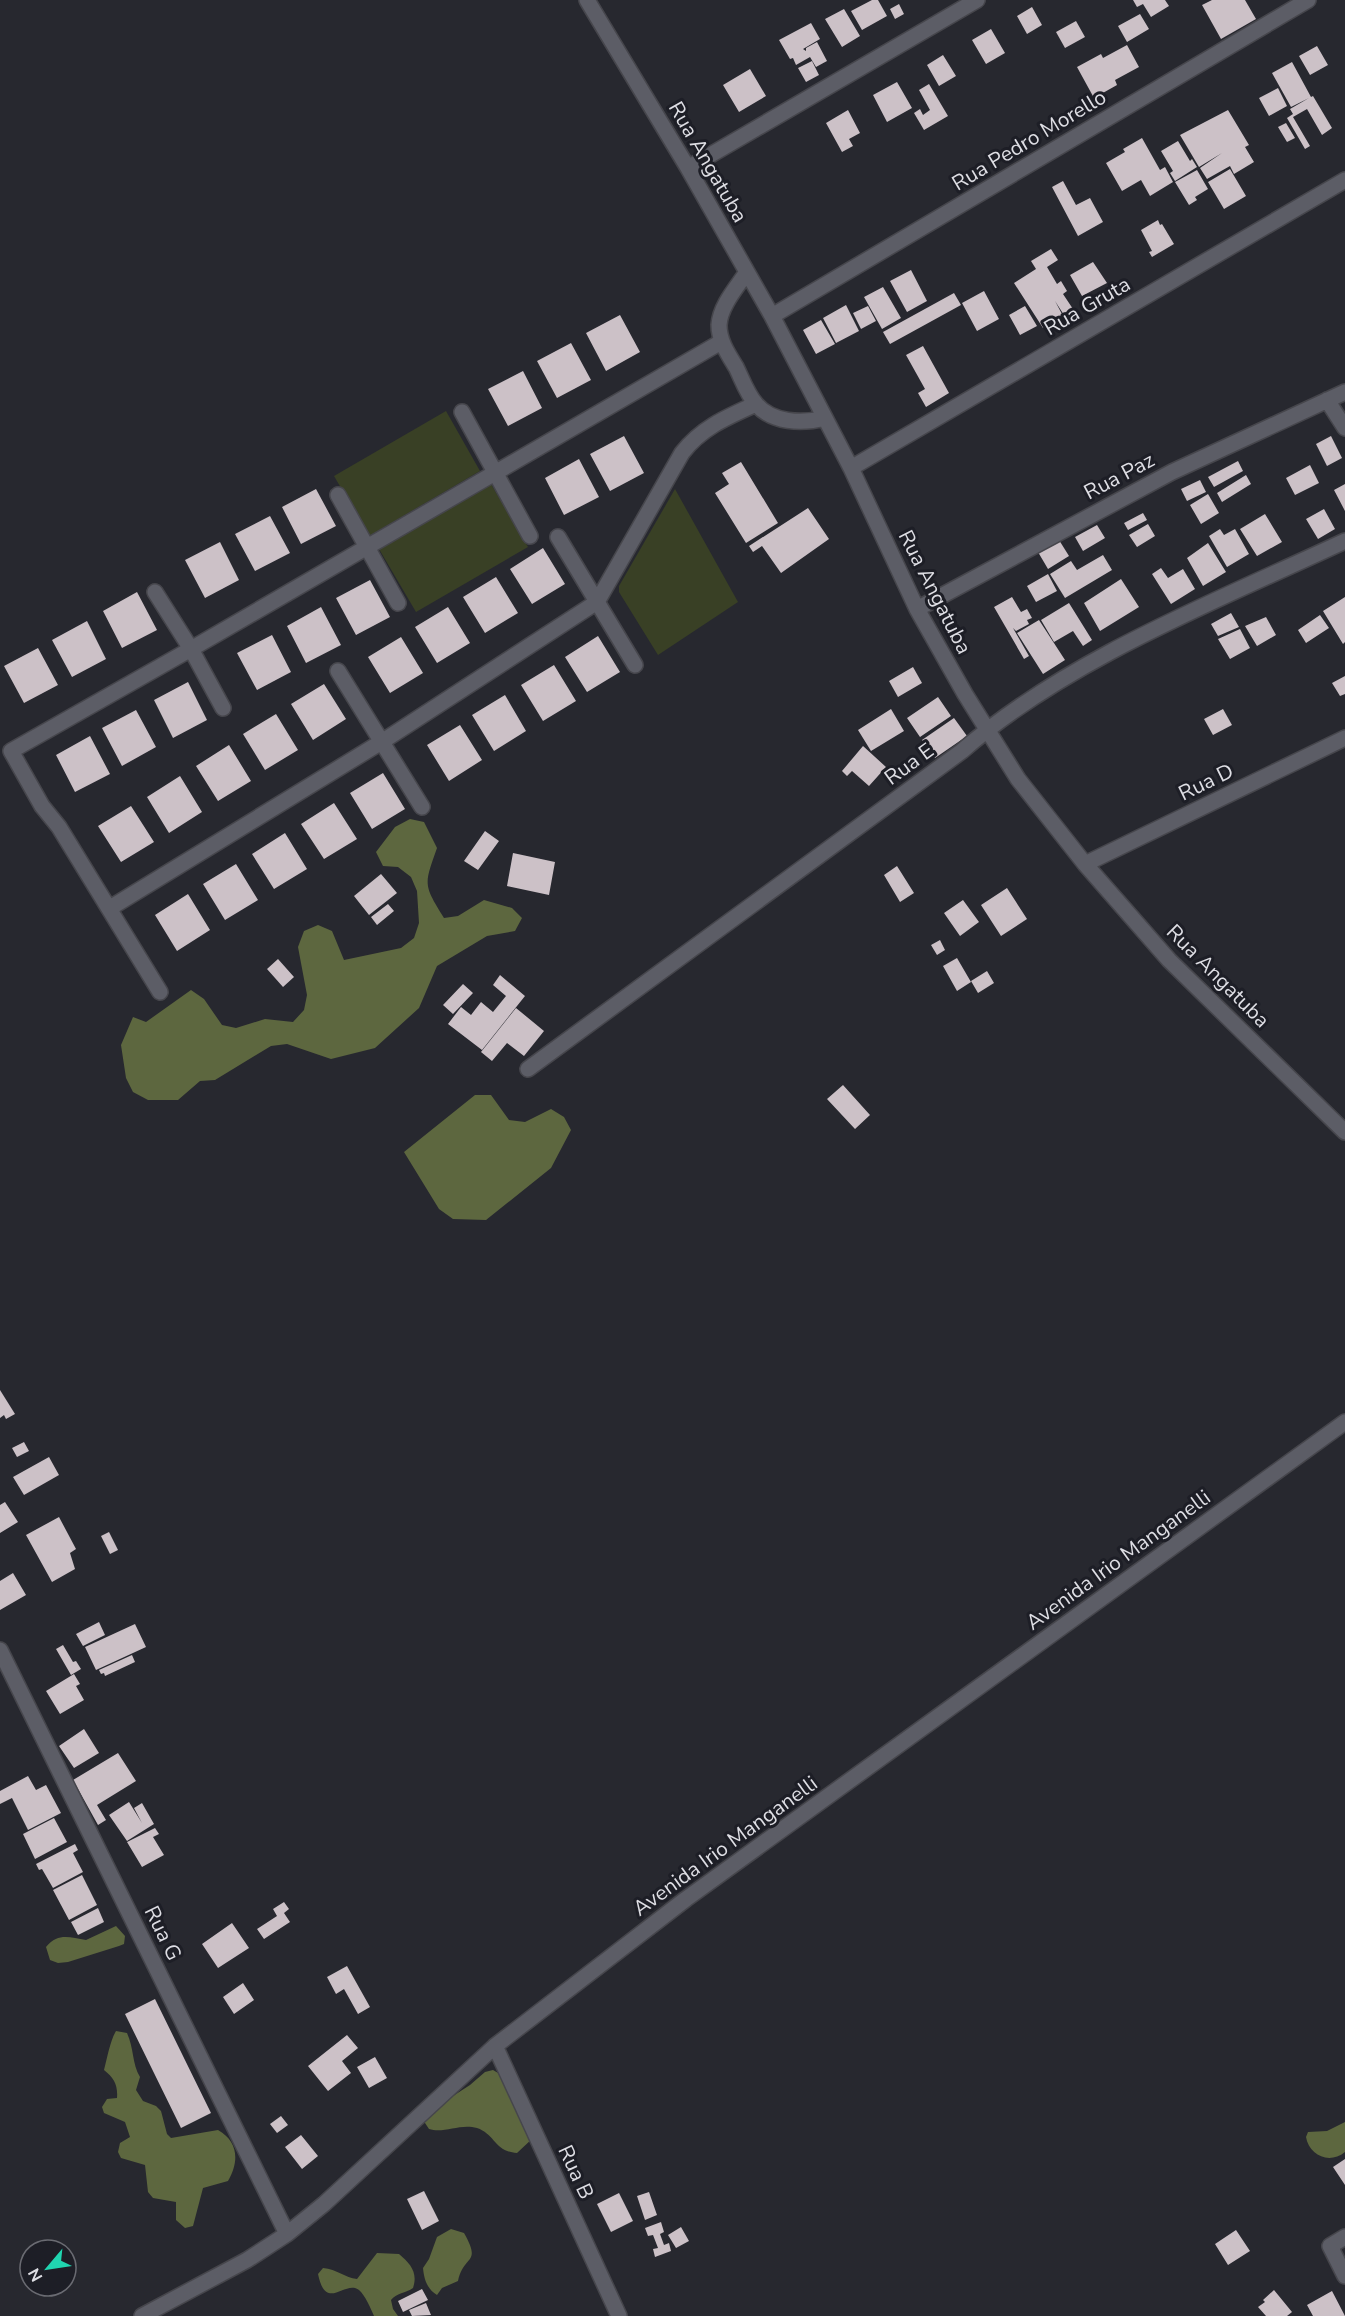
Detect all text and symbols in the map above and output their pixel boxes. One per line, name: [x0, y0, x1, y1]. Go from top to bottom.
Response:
street label: Rua Pedro Morello: [947, 83, 1111, 197]
street label: Rua Angatuba: [662, 96, 754, 228]
street label: Rua Gruta: [1039, 270, 1135, 342]
street label: Rua Paz: [1079, 446, 1159, 506]
street label: Rua Angatuba: [892, 525, 978, 659]
street label: Rua E: [879, 737, 939, 791]
street label: Rua D: [1174, 757, 1238, 807]
street label: Rua Angatuba: [1160, 918, 1276, 1034]
street label: Avenida Irio Manganelli: [1020, 1483, 1216, 1637]
street label: Avenida Irio Manganelli: [627, 1769, 823, 1923]
street label: Rua G: [138, 1901, 188, 1965]
street label: Rua B: [551, 2140, 601, 2204]
north arrow: [18, 2238, 78, 2298]
text: N: [23, 2264, 48, 2285]

